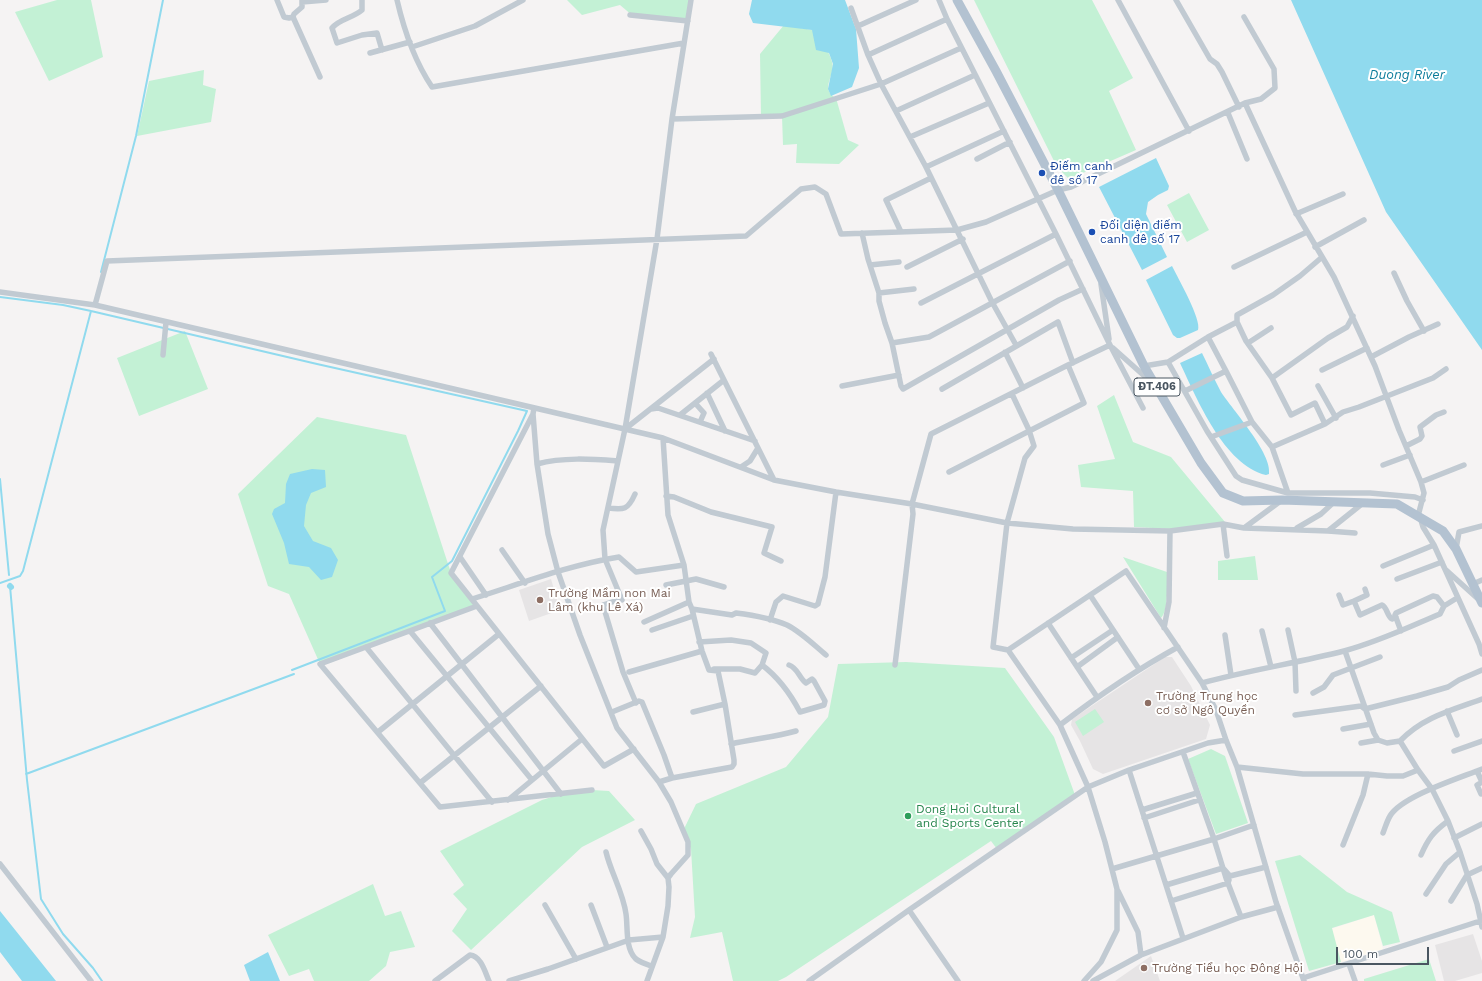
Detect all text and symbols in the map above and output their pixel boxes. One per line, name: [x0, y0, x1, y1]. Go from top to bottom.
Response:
water label: Duong River: [1369, 67, 1445, 83]
place label: Điếm canh đê số 17: [1050, 159, 1113, 187]
marker: Điếm canh đê số 17: [1037, 168, 1047, 178]
place label: Đối diện điếm canh đê số 17: [1100, 218, 1182, 246]
marker: Đối diện điếm canh đê số 17: [1087, 227, 1097, 237]
road number: ĐT.406: [1134, 378, 1180, 396]
place label: Trường Mầm non Mai Lâm (khu Lê Xá): [548, 586, 671, 614]
marker: Trường Mầm non Mai Lâm (khu Lê Xá): [535, 595, 545, 605]
place label: Trường Trung học cơ sở Ngô Quyền: [1156, 689, 1258, 717]
marker: Trường Trung học cơ sở Ngô Quyền: [1143, 698, 1153, 708]
place label: Dong Hoi Cultural and Sports Center: [916, 802, 1024, 830]
marker: Dong Hoi Cultural and Sports Center: [903, 811, 913, 821]
scale bar: [1338, 939, 1431, 965]
text: 100 m: [1343, 947, 1378, 961]
place label: Trường Tiểu học Đông Hội: [1152, 961, 1303, 975]
marker: Trường Tiểu học Đông Hội: [1139, 963, 1149, 973]

